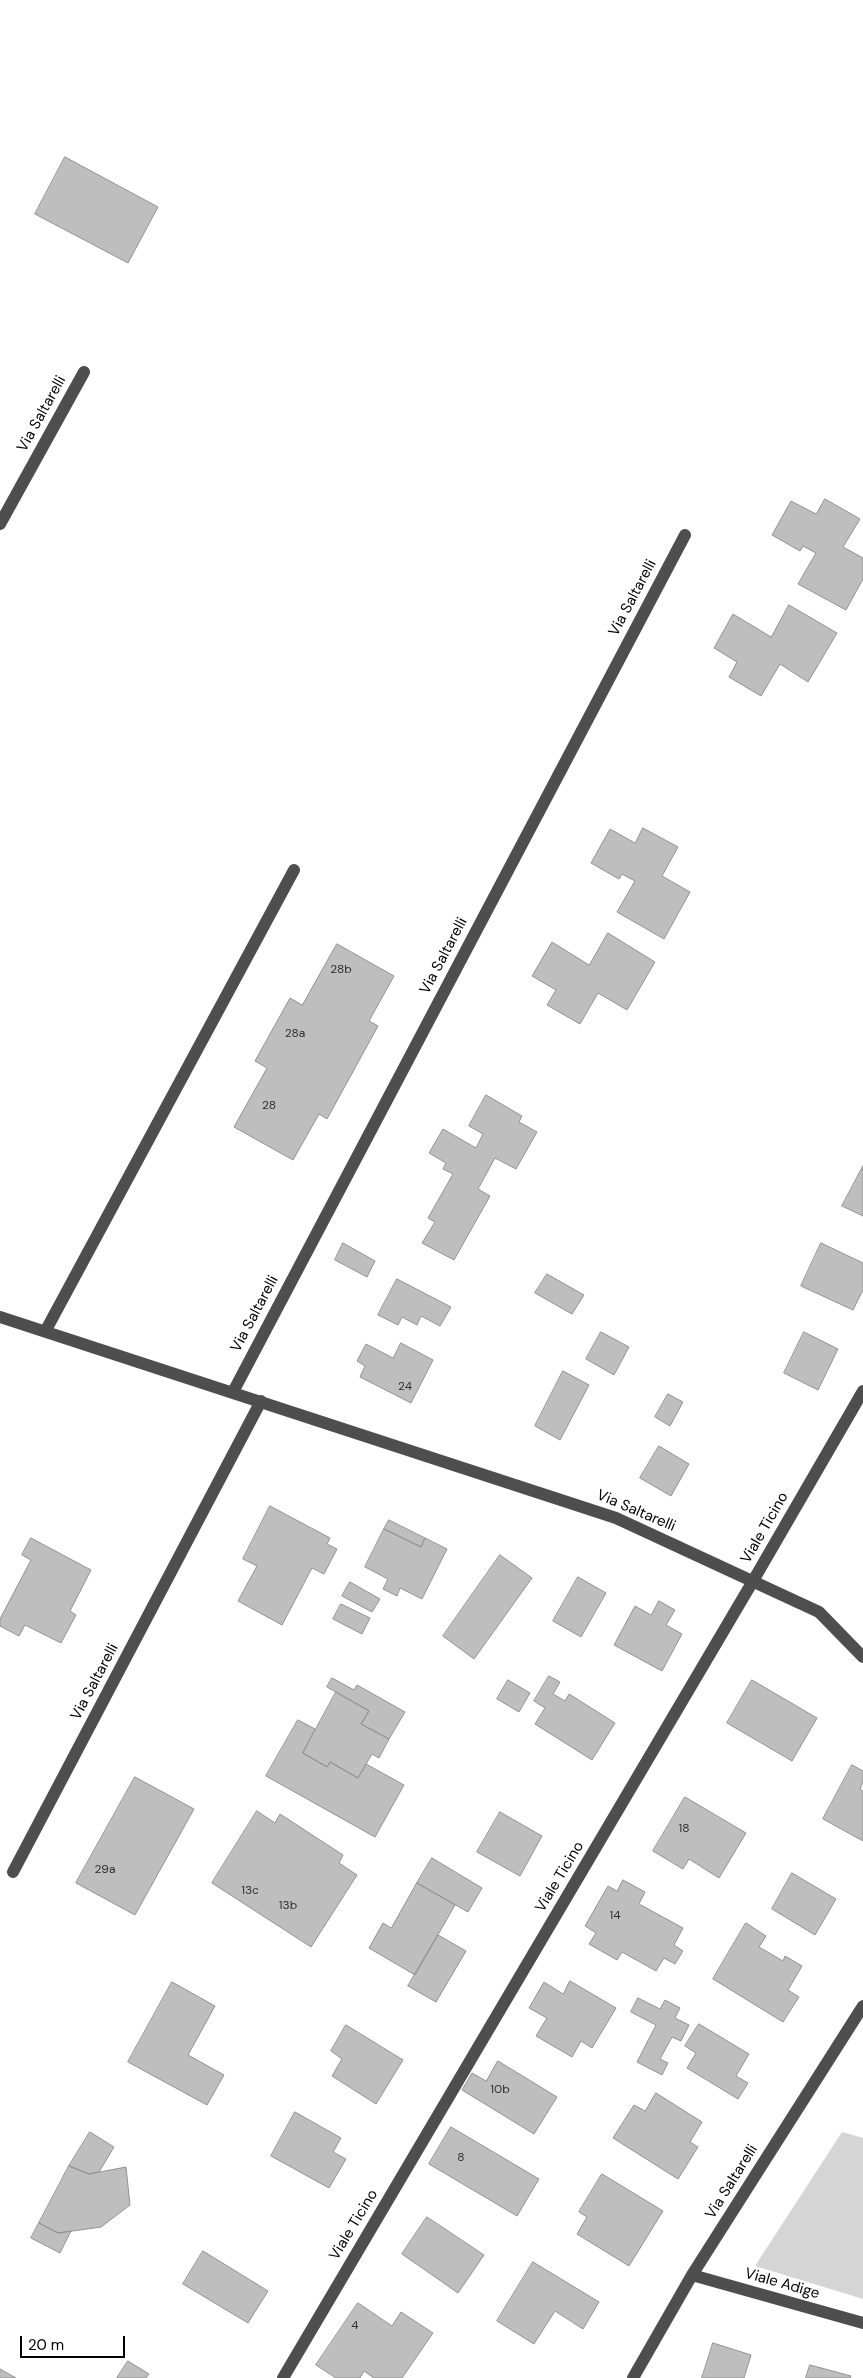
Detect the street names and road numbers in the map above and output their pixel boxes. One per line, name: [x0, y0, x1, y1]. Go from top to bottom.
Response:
street label: Via Saltarelli: [14, 373, 70, 455]
street label: Via Saltarelli: [605, 557, 661, 639]
street label: Via Saltarelli: [416, 915, 472, 997]
street label: Via Saltarelli: [227, 1273, 283, 1355]
street label: Via Saltarelli: [594, 1486, 678, 1536]
street label: Viale Ticino: [737, 1489, 793, 1567]
street label: Via Saltarelli: [67, 1641, 123, 1723]
street label: Viale Ticino: [532, 1838, 588, 1916]
street label: Via Saltarelli: [702, 2142, 762, 2222]
street label: Viale Ticino: [326, 2186, 382, 2264]
street label: Viale Adige: [743, 2265, 821, 2303]

